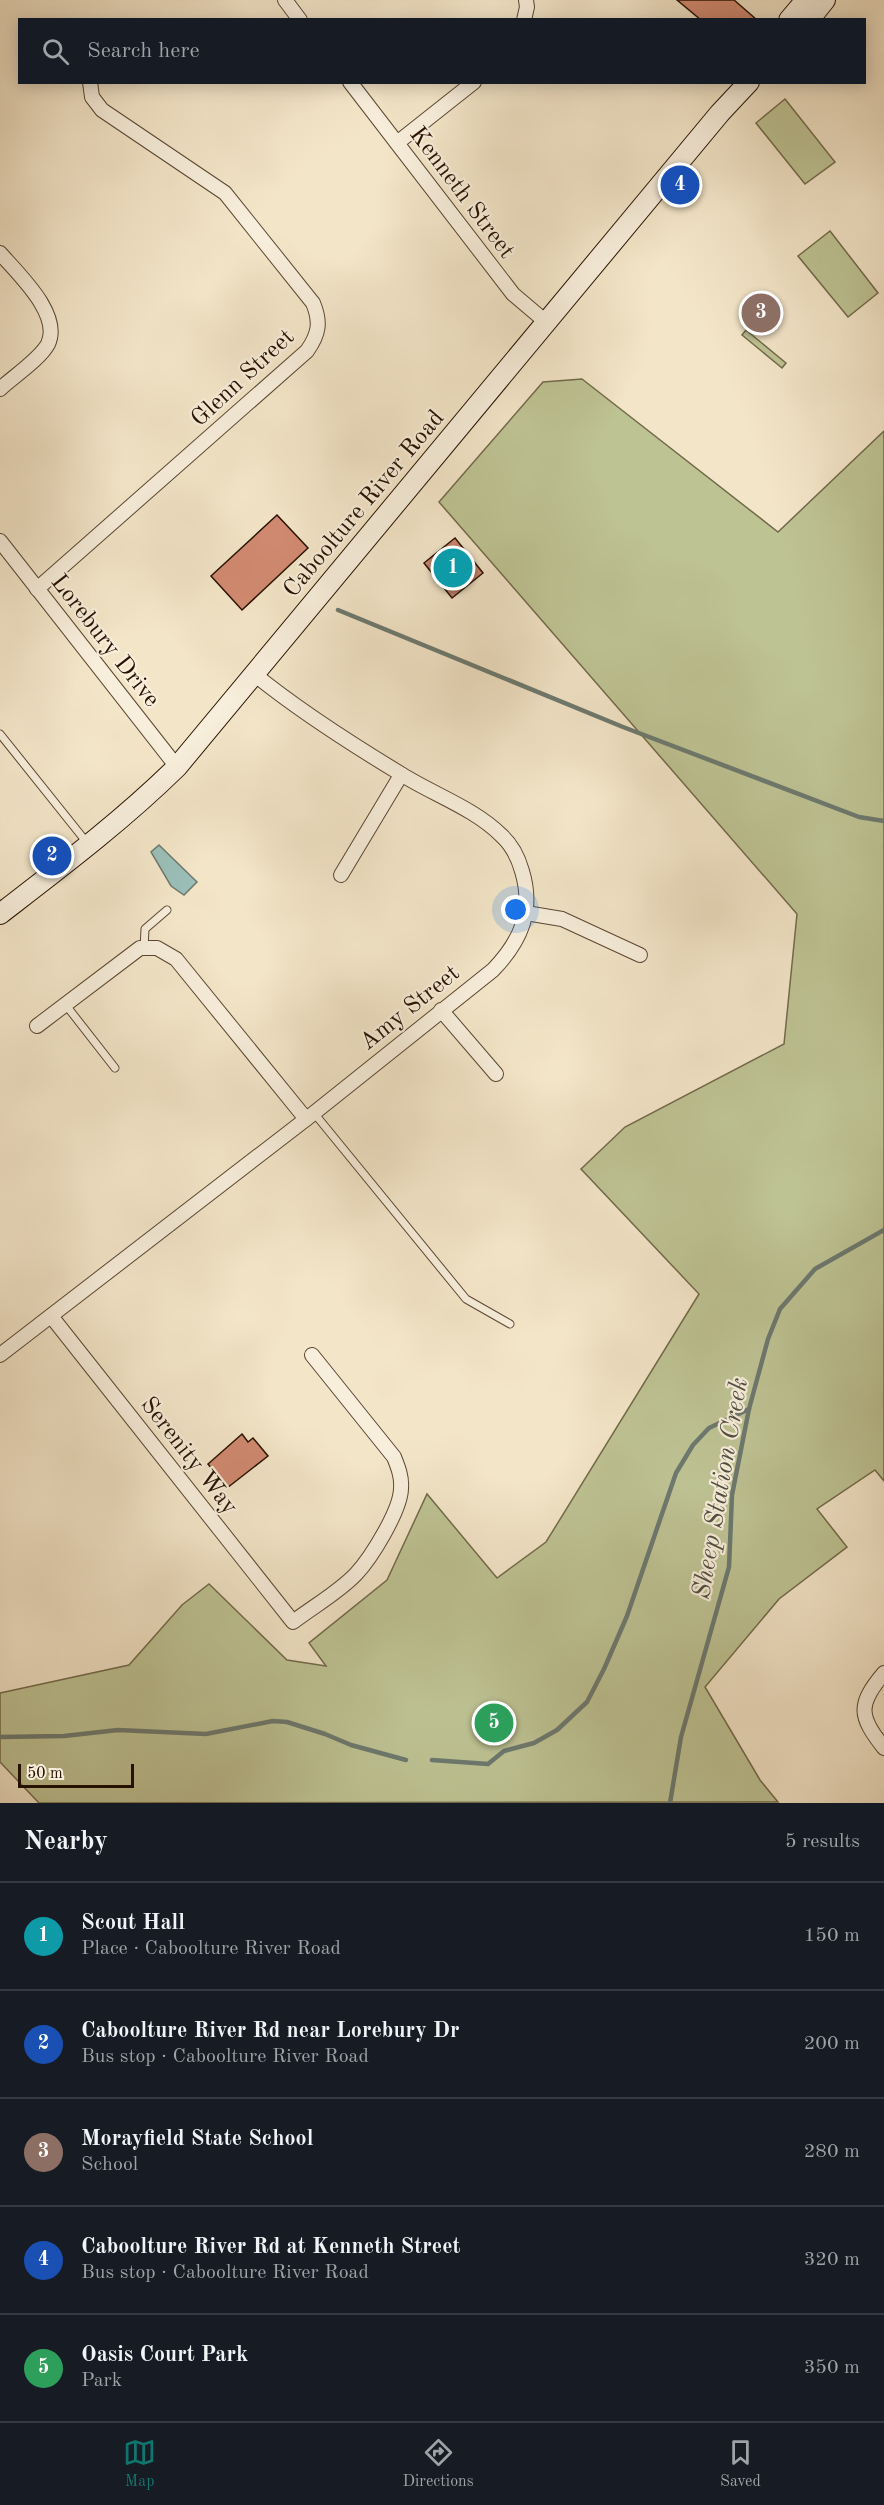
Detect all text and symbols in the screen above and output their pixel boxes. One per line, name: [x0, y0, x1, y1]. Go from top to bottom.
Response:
search box: [18, 18, 866, 84]
icon: search: [39, 35, 72, 68]
text: Search here: [87, 40, 200, 62]
street label: Kenneth Street: [404, 123, 519, 263]
pin: 4: [660, 162, 700, 207]
pin: 3: [742, 290, 780, 336]
street label: Glenn Street: [187, 325, 299, 432]
street label: Caboolture River Road: [280, 406, 449, 602]
pin: 1: [434, 546, 472, 590]
street label: Lorebury Drive: [45, 570, 163, 712]
pin: 2: [32, 834, 72, 878]
your location: [501, 895, 530, 924]
street label: Amy Street: [356, 961, 465, 1056]
water label: Sheep Station Creek: [689, 1376, 753, 1601]
street label: Serenity Way: [135, 1393, 242, 1520]
pin: 5: [474, 1700, 514, 1746]
scale bar: [18, 1761, 134, 1788]
text: 50 m: [27, 1766, 63, 1782]
text: Nearby: [24, 1829, 108, 1855]
text: 5 results: [785, 1832, 860, 1852]
text: Scout Hall: [81, 1912, 185, 1934]
text: 1: [38, 1926, 49, 1946]
text: 150 m: [804, 1926, 860, 1946]
text: Place · Caboolture River Road: [81, 1939, 341, 1959]
text: Caboolture River Rd near Lorebury Dr: [81, 2020, 460, 2042]
text: 2: [38, 2034, 49, 2054]
text: 200 m: [804, 2034, 860, 2054]
text: Bus stop · Caboolture River Road: [81, 2047, 369, 2067]
text: Morayfield State School: [81, 2128, 313, 2150]
text: 3: [38, 2142, 49, 2162]
text: 280 m: [804, 2142, 860, 2162]
text: School: [81, 2155, 138, 2175]
text: Caboolture River Rd at Kenneth Street: [81, 2236, 461, 2258]
text: 4: [38, 2250, 49, 2270]
text: 320 m: [804, 2250, 860, 2270]
text: Bus stop · Caboolture River Road: [81, 2263, 369, 2283]
text: Oasis Court Park: [81, 2344, 248, 2366]
text: 5: [38, 2358, 49, 2378]
text: 350 m: [804, 2358, 860, 2378]
text: Park: [81, 2371, 122, 2391]
tab: Map: [123, 2436, 156, 2492]
tab: Directions: [403, 2436, 474, 2492]
tab: Saved: [720, 2436, 761, 2492]

